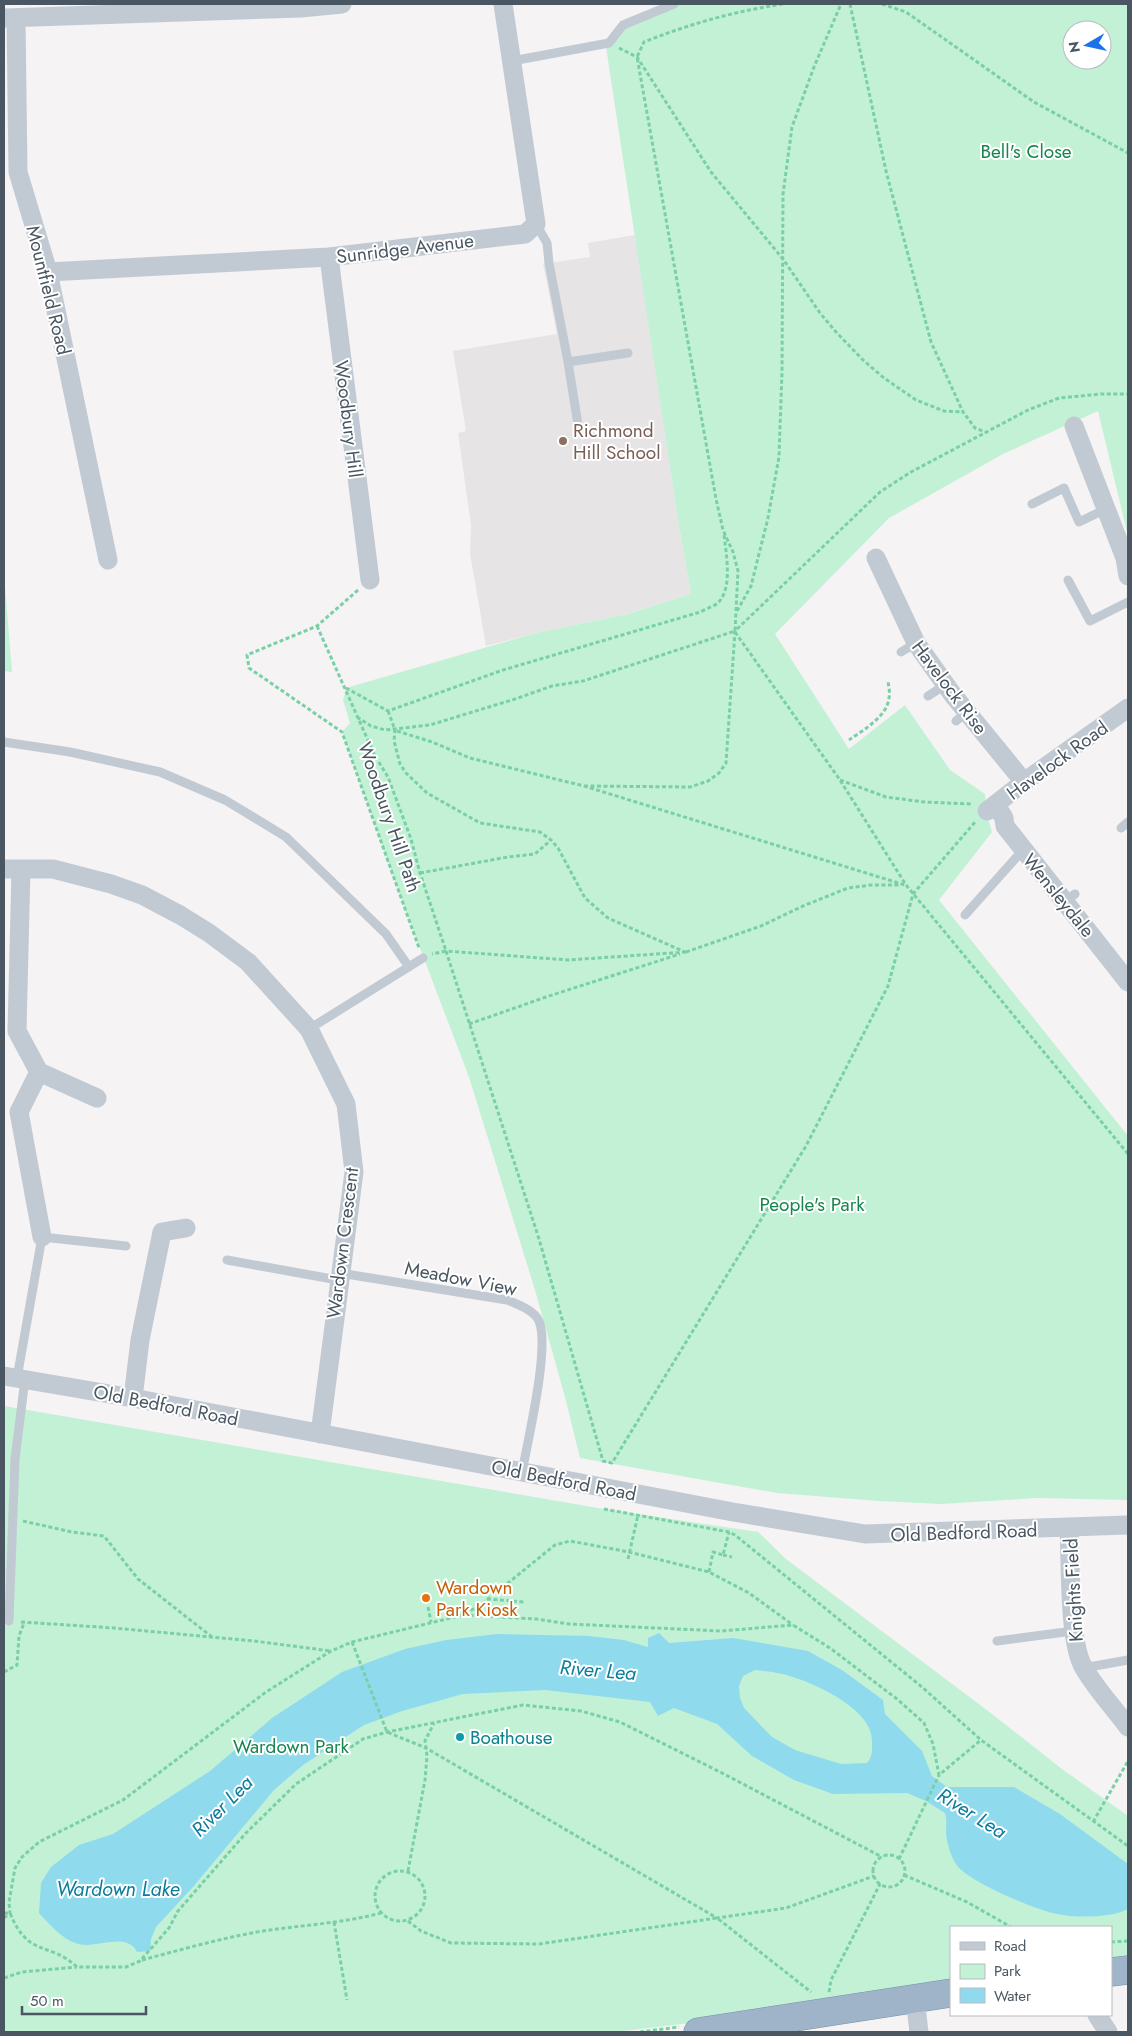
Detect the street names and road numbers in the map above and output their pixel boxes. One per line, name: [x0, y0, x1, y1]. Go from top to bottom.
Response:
street label: Mountfield Road: [19, 223, 78, 358]
street label: Sunridge Avenue: [335, 227, 475, 270]
street label: Woodbury Hill: [328, 359, 369, 479]
street label: Havelock Rise: [905, 635, 994, 740]
street label: Havelock Road: [1001, 714, 1114, 806]
street label: Woodbury Hill Path: [351, 738, 428, 896]
street label: Wensleydale: [1016, 848, 1101, 943]
street label: Wardown Crescent: [320, 1165, 365, 1320]
street label: Meadow View: [402, 1254, 519, 1303]
street label: Old Bedford Road: [91, 1378, 241, 1433]
street label: Old Bedford Road: [489, 1453, 639, 1508]
street label: Old Bedford Road: [890, 1516, 1038, 1549]
street label: Knights Field: [1057, 1537, 1090, 1643]

